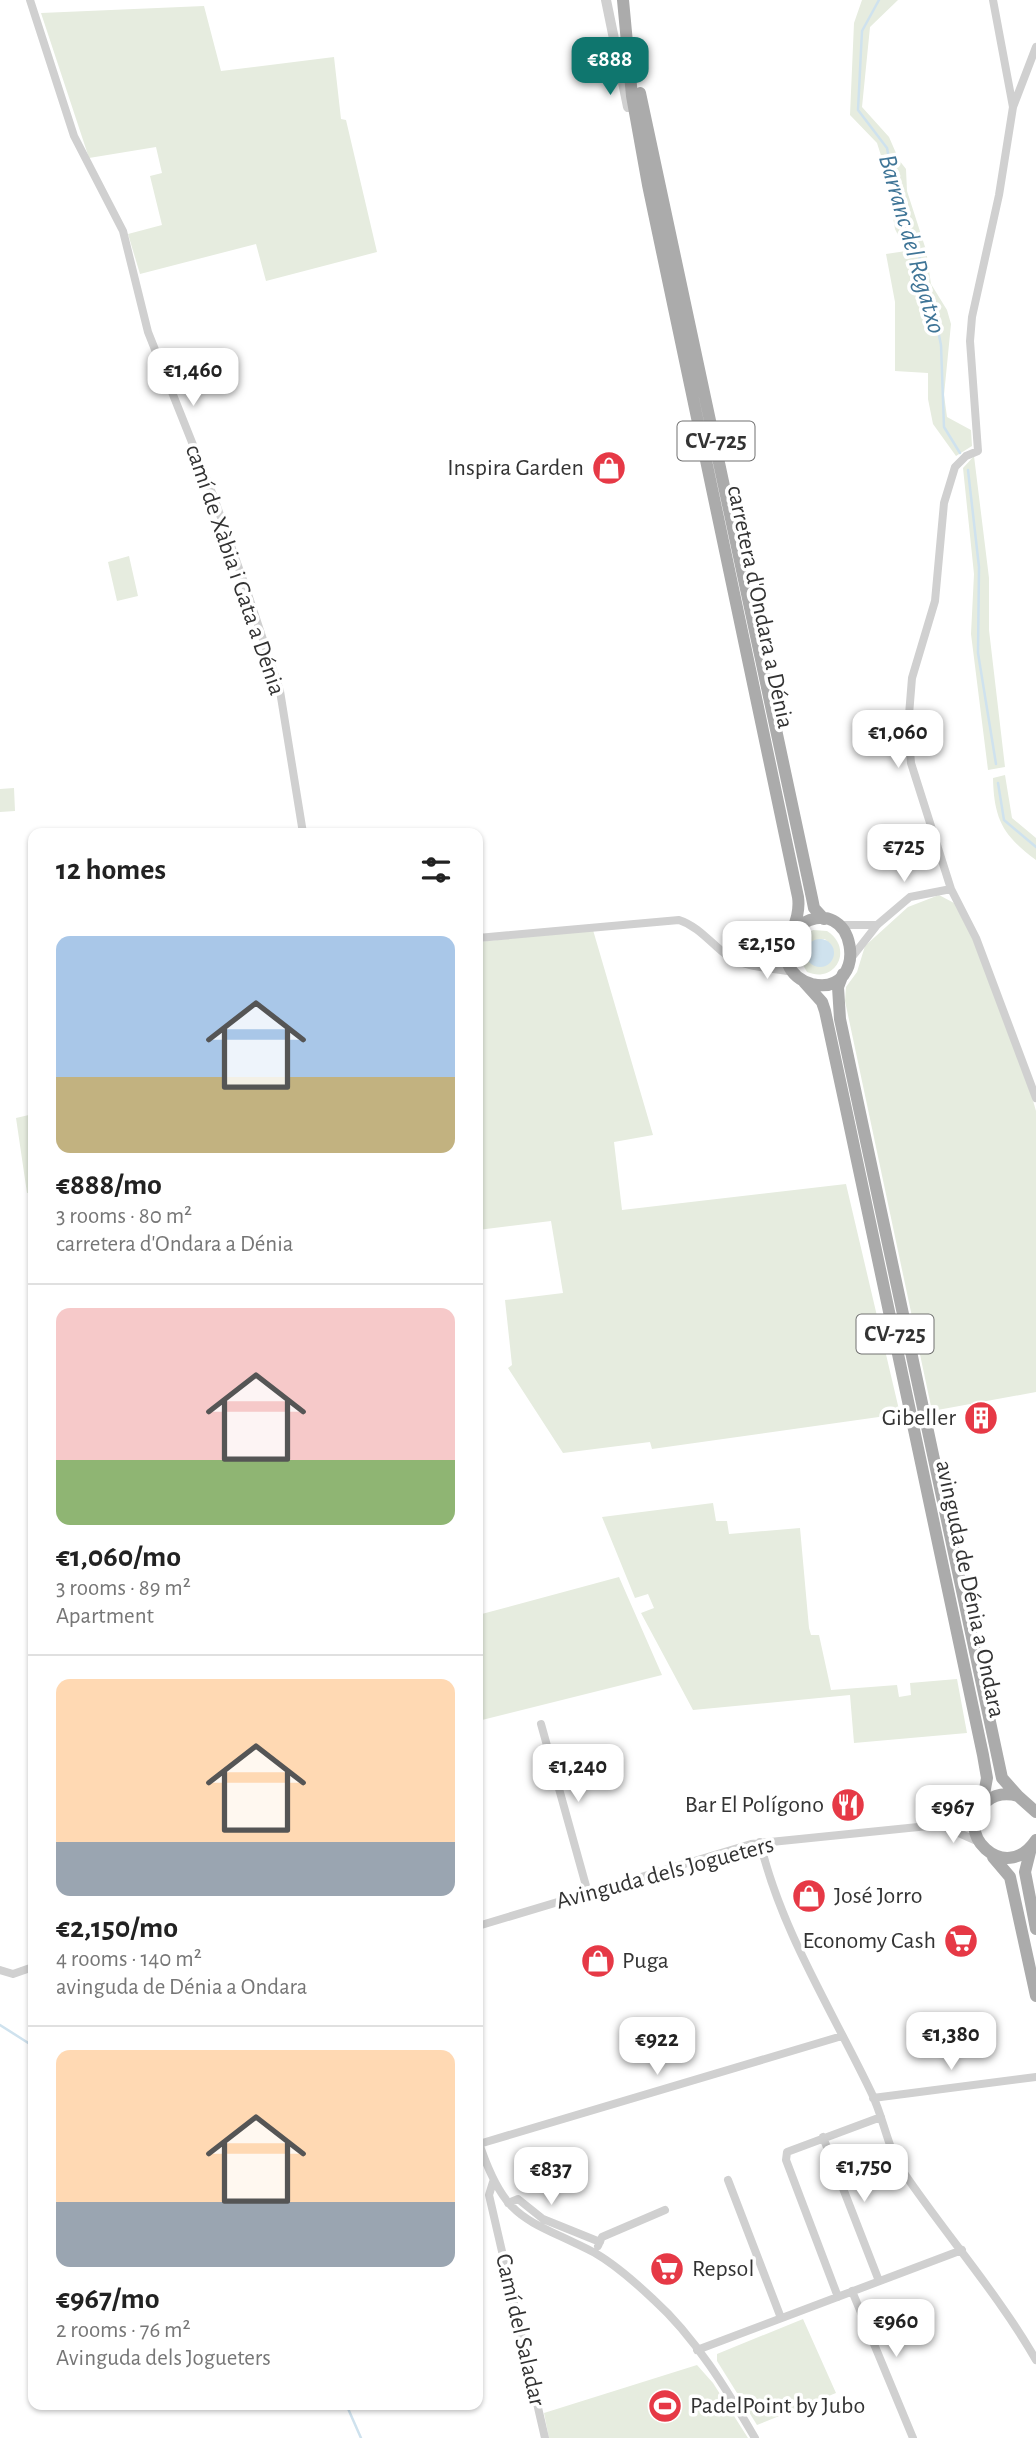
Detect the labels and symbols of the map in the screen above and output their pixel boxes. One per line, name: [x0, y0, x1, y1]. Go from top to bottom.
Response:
pin: €888: [569, 38, 651, 97]
water label: Barranc del Regatxo: [874, 152, 950, 336]
pin: €1,460: [136, 348, 250, 408]
road number: CV-725: [678, 422, 754, 461]
street label: camí de Xàbia i Gata a Dénia: [181, 442, 289, 698]
shop icon: Inspira Garden: [590, 449, 628, 487]
place label: Inspira Garden: [447, 456, 584, 480]
street label: carretera d'Ondara a Dénia: [723, 483, 797, 731]
pin: €1,060: [841, 710, 955, 770]
pin: €725: [863, 824, 945, 884]
pin: €2,150: [710, 922, 824, 981]
road number: CV-725: [856, 1315, 934, 1354]
building icon: Gibeller: [962, 1399, 1000, 1437]
place label: Gibeller: [882, 1406, 956, 1430]
street label: avinguda de Dénia a Ondara: [931, 1458, 1009, 1720]
pin: €1,240: [521, 1744, 635, 1804]
restaurant icon: Bar El Polígono: [829, 1786, 867, 1824]
pin: €967: [912, 1786, 994, 1845]
place label: Bar El Polígono: [685, 1793, 824, 1817]
street label: Avinguda dels Jogueters: [554, 1832, 776, 1914]
shop icon: José Jorro: [790, 1877, 828, 1915]
place label: José Jorro: [834, 1884, 922, 1908]
supermarket icon: Economy Cash: [942, 1922, 980, 1960]
place label: Economy Cash: [802, 1929, 936, 1953]
shop icon: Puga: [579, 1942, 617, 1980]
place label: Puga: [622, 1949, 669, 1973]
pin: €1,380: [894, 2012, 1008, 2072]
pin: €922: [616, 2018, 698, 2077]
pin: €1,750: [807, 2144, 921, 2204]
pin: €837: [510, 2148, 592, 2207]
supermarket icon: Repsol: [648, 2250, 686, 2288]
street label: Camí del Saladar: [491, 2251, 549, 2409]
place label: Repsol: [692, 2257, 754, 2281]
pin: €960: [855, 2300, 937, 2359]
sports icon: PadelPoint by Jubo: [646, 2387, 684, 2425]
place label: PadelPoint by Jubo: [690, 2394, 865, 2418]

